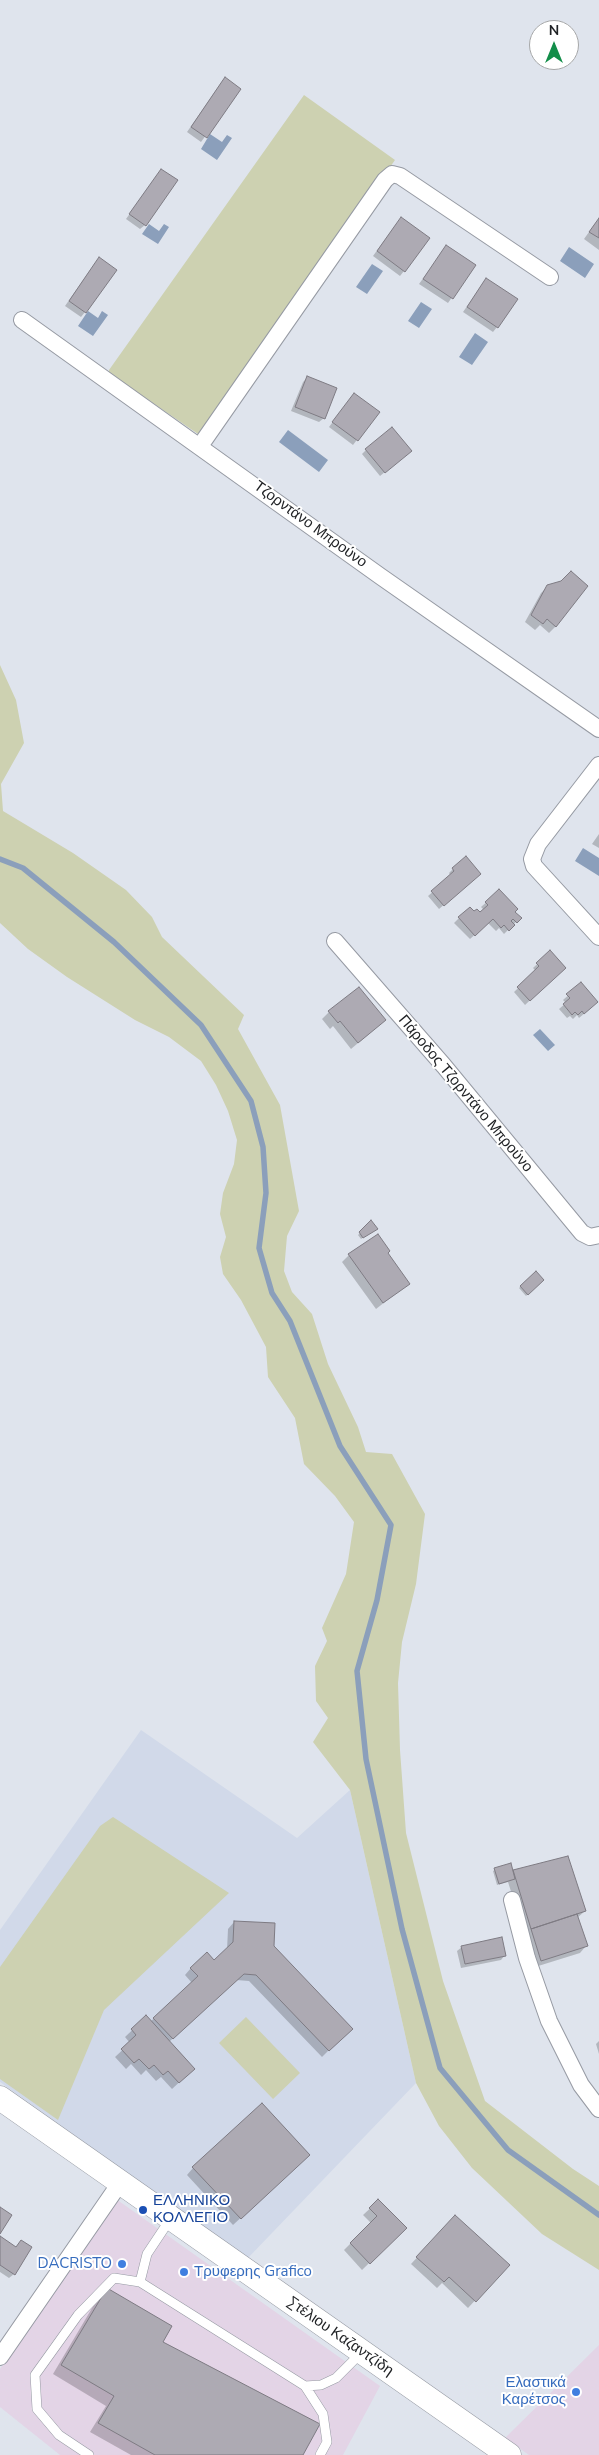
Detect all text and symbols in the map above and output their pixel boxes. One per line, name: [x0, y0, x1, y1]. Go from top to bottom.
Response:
north arrow: [529, 20, 579, 70]
text: N: [549, 21, 559, 40]
street label: Τζορντάνο Μπρούνο: [250, 478, 370, 572]
street label: Πάροδος Τζορντάνο Μπρούνο: [394, 1012, 536, 1176]
place label: ΕΛΛΗΝΙΚΟ ΚΟΛΛΕΓΙΟ: [153, 2192, 230, 2227]
marker: ΕΛΛΗΝΙΚΟ ΚΟΛΛΕΓΙΟ: [137, 2204, 149, 2216]
place label: DACRISTO: [37, 2255, 112, 2273]
marker: DACRISTO: [116, 2258, 128, 2270]
place label: Τρυφερης Grafico: [194, 2263, 312, 2281]
marker: Τρυφερης Grafico: [178, 2266, 190, 2278]
street label: Στέλιου Καζαντζίδη: [283, 2294, 397, 2380]
place label: Ελαστικά Καρέτσος: [502, 2374, 566, 2409]
marker: Ελαστικά Καρέτσος: [570, 2386, 582, 2398]

